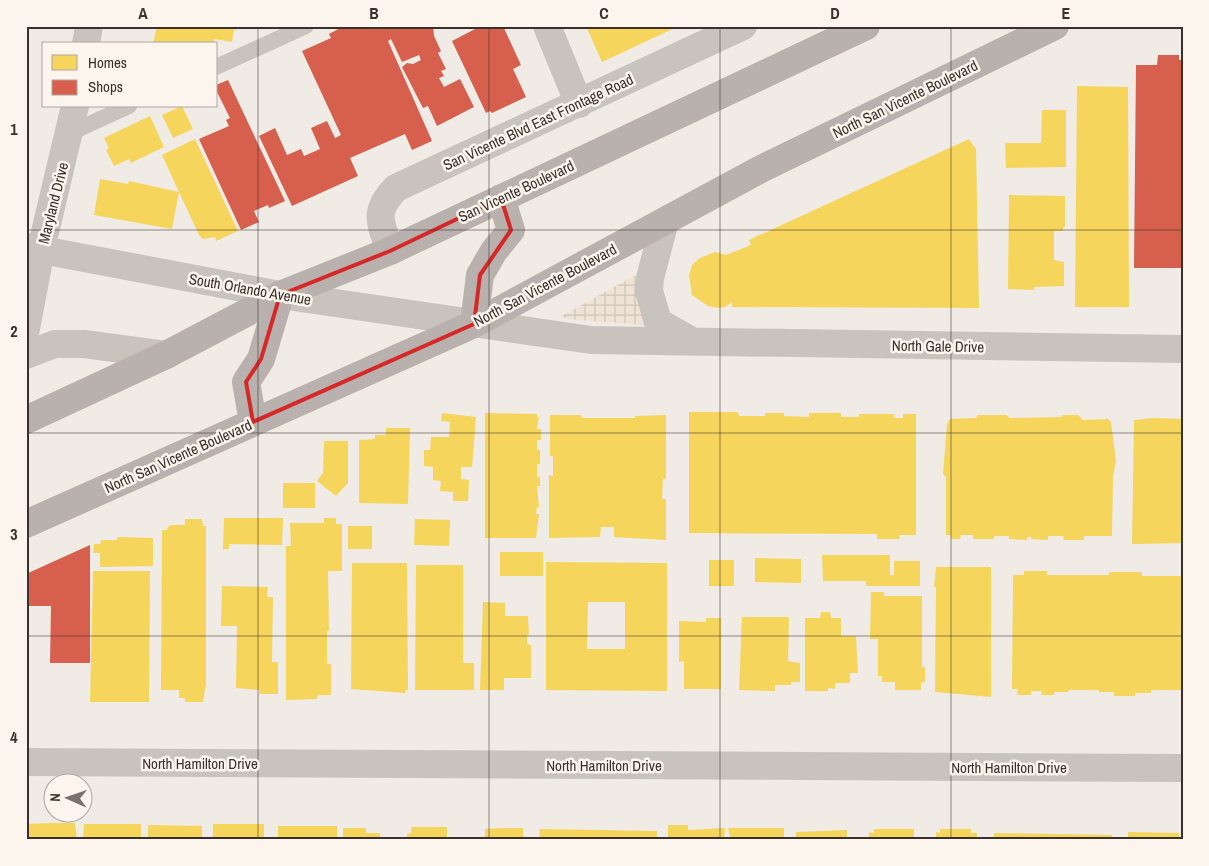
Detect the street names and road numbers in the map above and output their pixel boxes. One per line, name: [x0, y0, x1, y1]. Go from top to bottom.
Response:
street label: North San Vicente Boulevard: [829, 55, 981, 143]
street label: San Vicente Blvd East Frontage Road: [439, 69, 637, 175]
street label: San Vicente Boulevard: [455, 155, 577, 227]
street label: Maryland Drive: [33, 160, 73, 246]
street label: North San Vicente Boulevard: [470, 238, 620, 332]
street label: South Orlando Avenue: [187, 268, 313, 310]
street label: North Gale Drive: [892, 335, 984, 357]
street label: North San Vicente Boulevard: [101, 414, 255, 498]
street label: North Hamilton Drive: [142, 753, 258, 774]
street label: North Hamilton Drive: [546, 755, 662, 776]
street label: North Hamilton Drive: [951, 757, 1067, 778]

